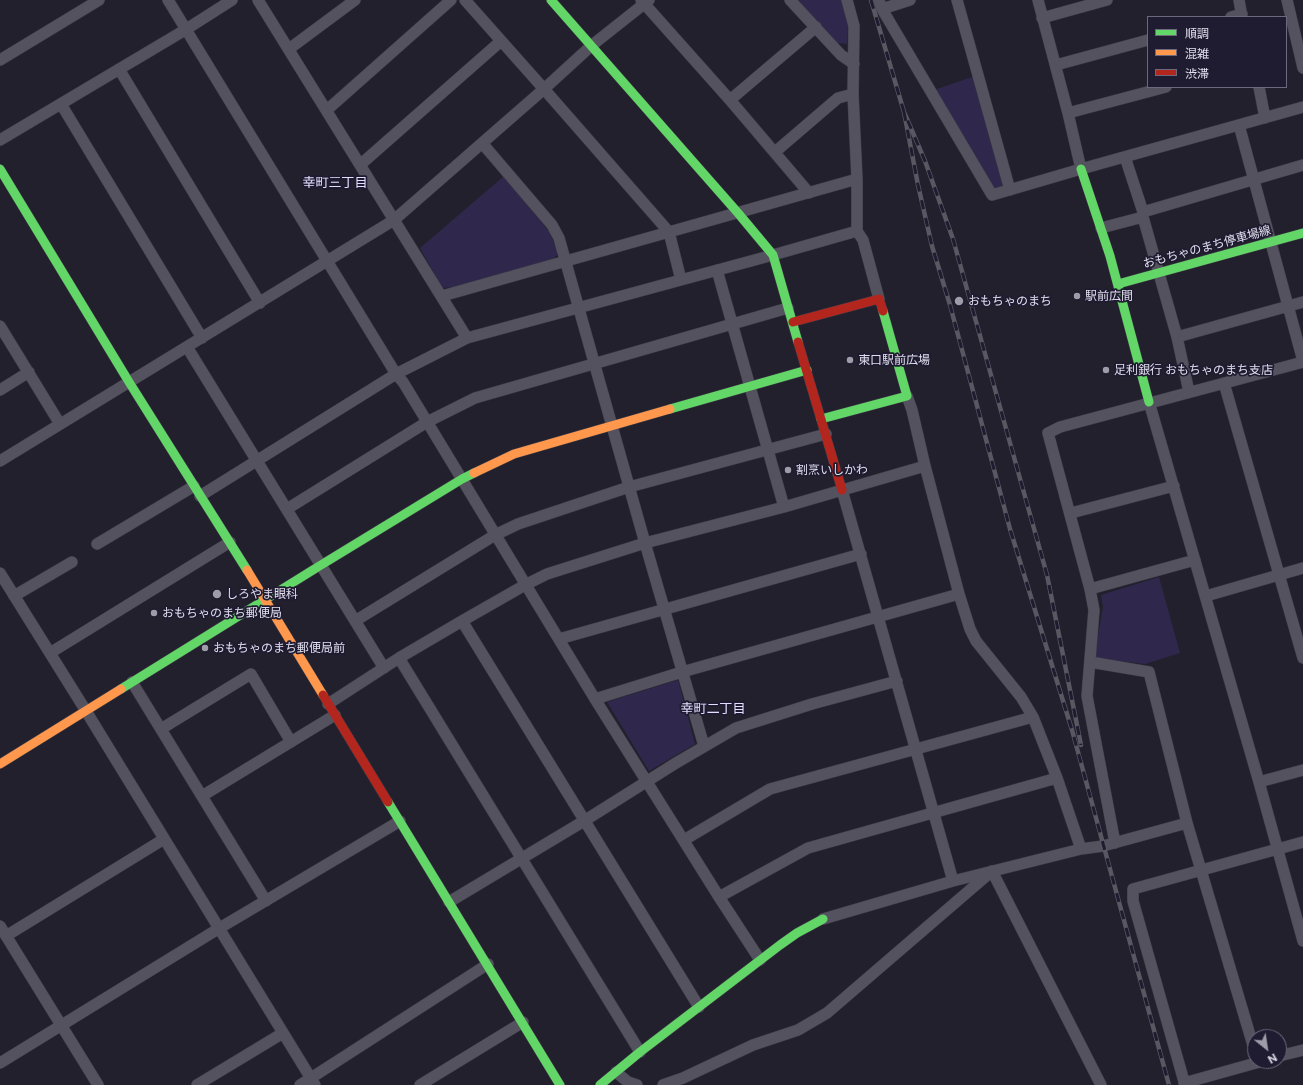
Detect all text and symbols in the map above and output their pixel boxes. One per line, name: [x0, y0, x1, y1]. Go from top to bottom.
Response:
legend: [1147, 16, 1287, 88]
text: 順調: [1185, 27, 1209, 41]
text: 混雑: [1185, 47, 1209, 61]
text: 渋滞: [1185, 67, 1209, 81]
district label: 幸町三丁目: [303, 175, 367, 191]
street label: おもちゃのまち停車場線: [1141, 223, 1273, 271]
place label: 駅前広間: [1085, 289, 1133, 303]
marker: 駅前広間: [1072, 291, 1082, 301]
place label: おもちゃのまち: [968, 294, 1052, 308]
marker: おもちゃのまち: [953, 295, 965, 307]
place label: 東口駅前広場: [858, 353, 930, 367]
marker: 東口駅前広場: [845, 355, 855, 365]
place label: 足利銀行 おもちゃのまち支店: [1114, 363, 1273, 377]
marker: 足利銀行 おもちゃのまち支店: [1101, 365, 1111, 375]
place label: 割烹いしかわ: [796, 463, 868, 477]
marker: 割烹いしかわ: [783, 465, 793, 475]
place label: しろやま眼科: [226, 587, 298, 601]
marker: しろやま眼科: [211, 588, 223, 600]
place label: おもちゃのまち郵便局: [162, 606, 282, 620]
marker: おもちゃのまち郵便局: [149, 608, 159, 618]
place label: おもちゃのまち郵便局前: [213, 641, 345, 655]
marker: おもちゃのまち郵便局前: [200, 643, 210, 653]
district label: 幸町二丁目: [681, 701, 745, 717]
north arrow: [1247, 1029, 1287, 1069]
text: N: [1266, 1051, 1279, 1066]

